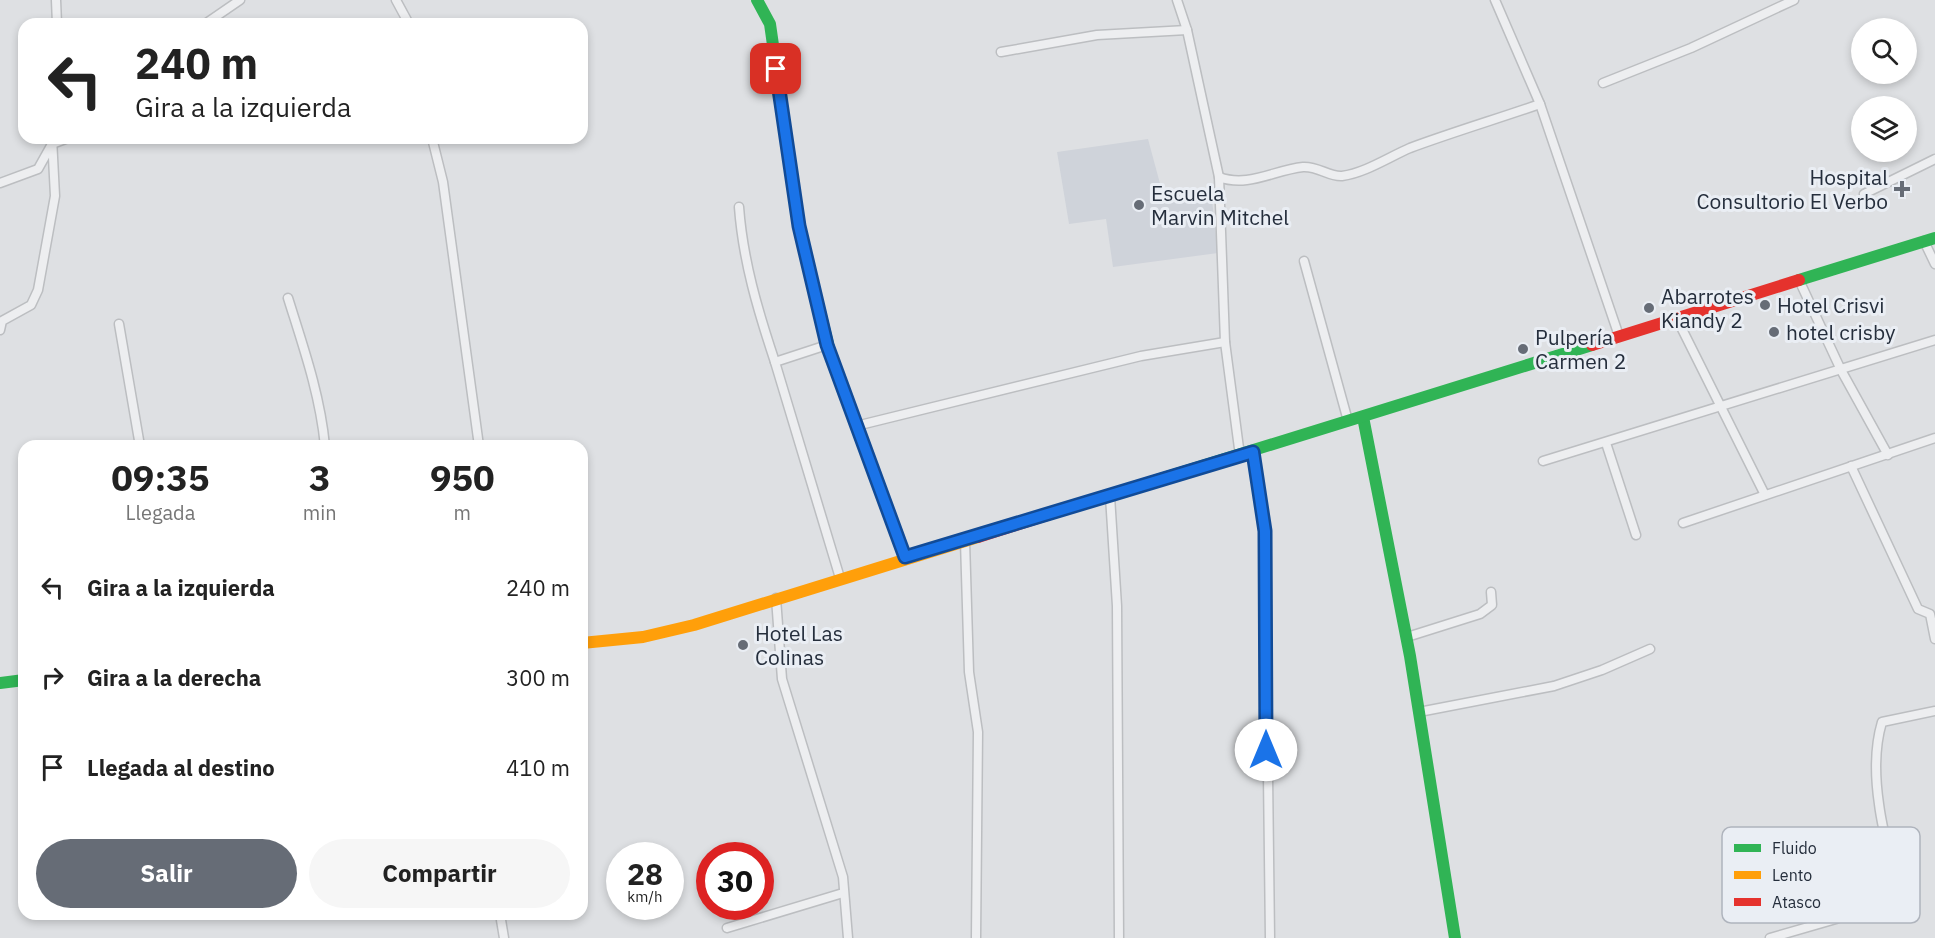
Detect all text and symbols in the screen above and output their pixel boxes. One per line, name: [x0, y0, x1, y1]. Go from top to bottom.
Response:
map controls: [1851, 18, 1917, 162]
button: search: [1851, 18, 1917, 84]
text: 240 m: [135, 36, 258, 91]
icon: left: [36, 42, 114, 120]
pin: [750, 43, 801, 94]
icon: arrive: [759, 52, 792, 85]
text: Gira a la izquierda: [135, 89, 351, 124]
button: layers: [1851, 96, 1917, 162]
place label: Hospital Consultorio El Verbo: [1697, 163, 1888, 215]
place label: Escuela Marvin Mitchel: [1151, 179, 1289, 231]
marker: Hospital Consultorio El Verbo: [1893, 180, 1911, 198]
marker: Escuela Marvin Mitchel: [1132, 198, 1146, 212]
place label: Abarrotes Kiandy 2: [1661, 282, 1754, 334]
place label: Hotel Crisvi: [1777, 291, 1885, 319]
marker: Hotel Crisvi: [1758, 298, 1772, 312]
marker: Abarrotes Kiandy 2: [1642, 301, 1656, 315]
place label: hotel crisby: [1786, 318, 1896, 346]
place label: Pulpería Carmen 2: [1535, 323, 1626, 375]
marker: hotel crisby: [1767, 325, 1781, 339]
marker: Pulpería Carmen 2: [1516, 342, 1530, 356]
text: 09:35: [111, 454, 210, 501]
text: 3: [309, 454, 331, 501]
text: 950: [430, 454, 495, 501]
text: Llegada: [125, 499, 195, 526]
text: min: [303, 499, 337, 526]
text: m: [454, 499, 471, 526]
icon: left: [36, 571, 69, 604]
text: Gira a la izquierda: [87, 573, 275, 602]
text: 240 m: [506, 573, 570, 602]
place label: Hotel Las Colinas: [755, 619, 843, 671]
marker: Hotel Las Colinas: [736, 638, 750, 652]
icon: right: [36, 661, 69, 694]
text: Gira a la derecha: [87, 663, 261, 692]
text: 300 m: [506, 663, 570, 692]
position arrow: [1234, 718, 1298, 782]
icon: arrive: [36, 751, 69, 784]
text: Llegada al destino: [87, 753, 275, 782]
text: 410 m: [506, 753, 570, 782]
legend: [1722, 827, 1920, 923]
text: Fluido: [1772, 838, 1817, 858]
button: Salir: [36, 839, 297, 908]
button: Compartir: [309, 839, 570, 908]
speed limit sign: 30: [696, 842, 774, 920]
text: 28: [627, 854, 663, 893]
text: Lento: [1772, 865, 1812, 885]
text: km/h: [627, 887, 663, 906]
text: Atasco: [1772, 892, 1821, 912]

